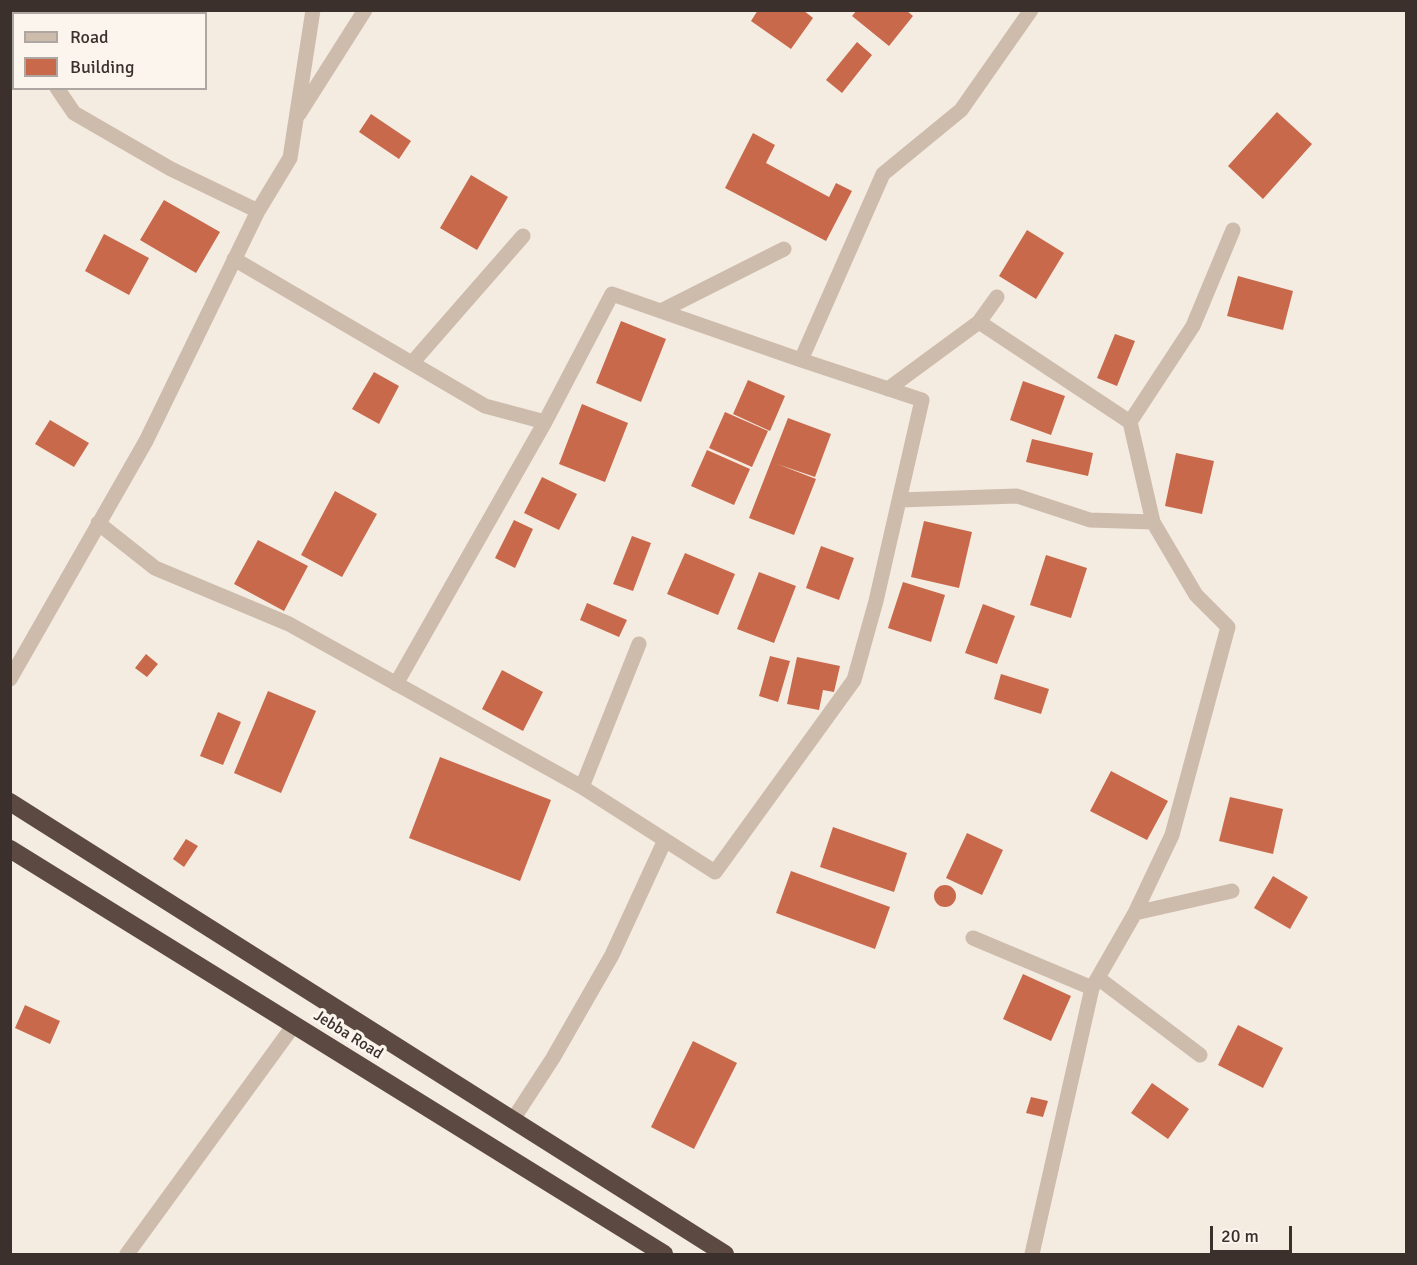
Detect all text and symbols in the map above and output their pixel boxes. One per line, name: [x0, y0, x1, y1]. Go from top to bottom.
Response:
legend: [12, 12, 207, 90]
text: Road: [70, 26, 109, 48]
text: Building: [70, 56, 134, 78]
street label: Jebba Road: [310, 1006, 386, 1064]
scale bar: [1213, 1214, 1296, 1252]
text: 20 m: [1221, 1225, 1259, 1247]

